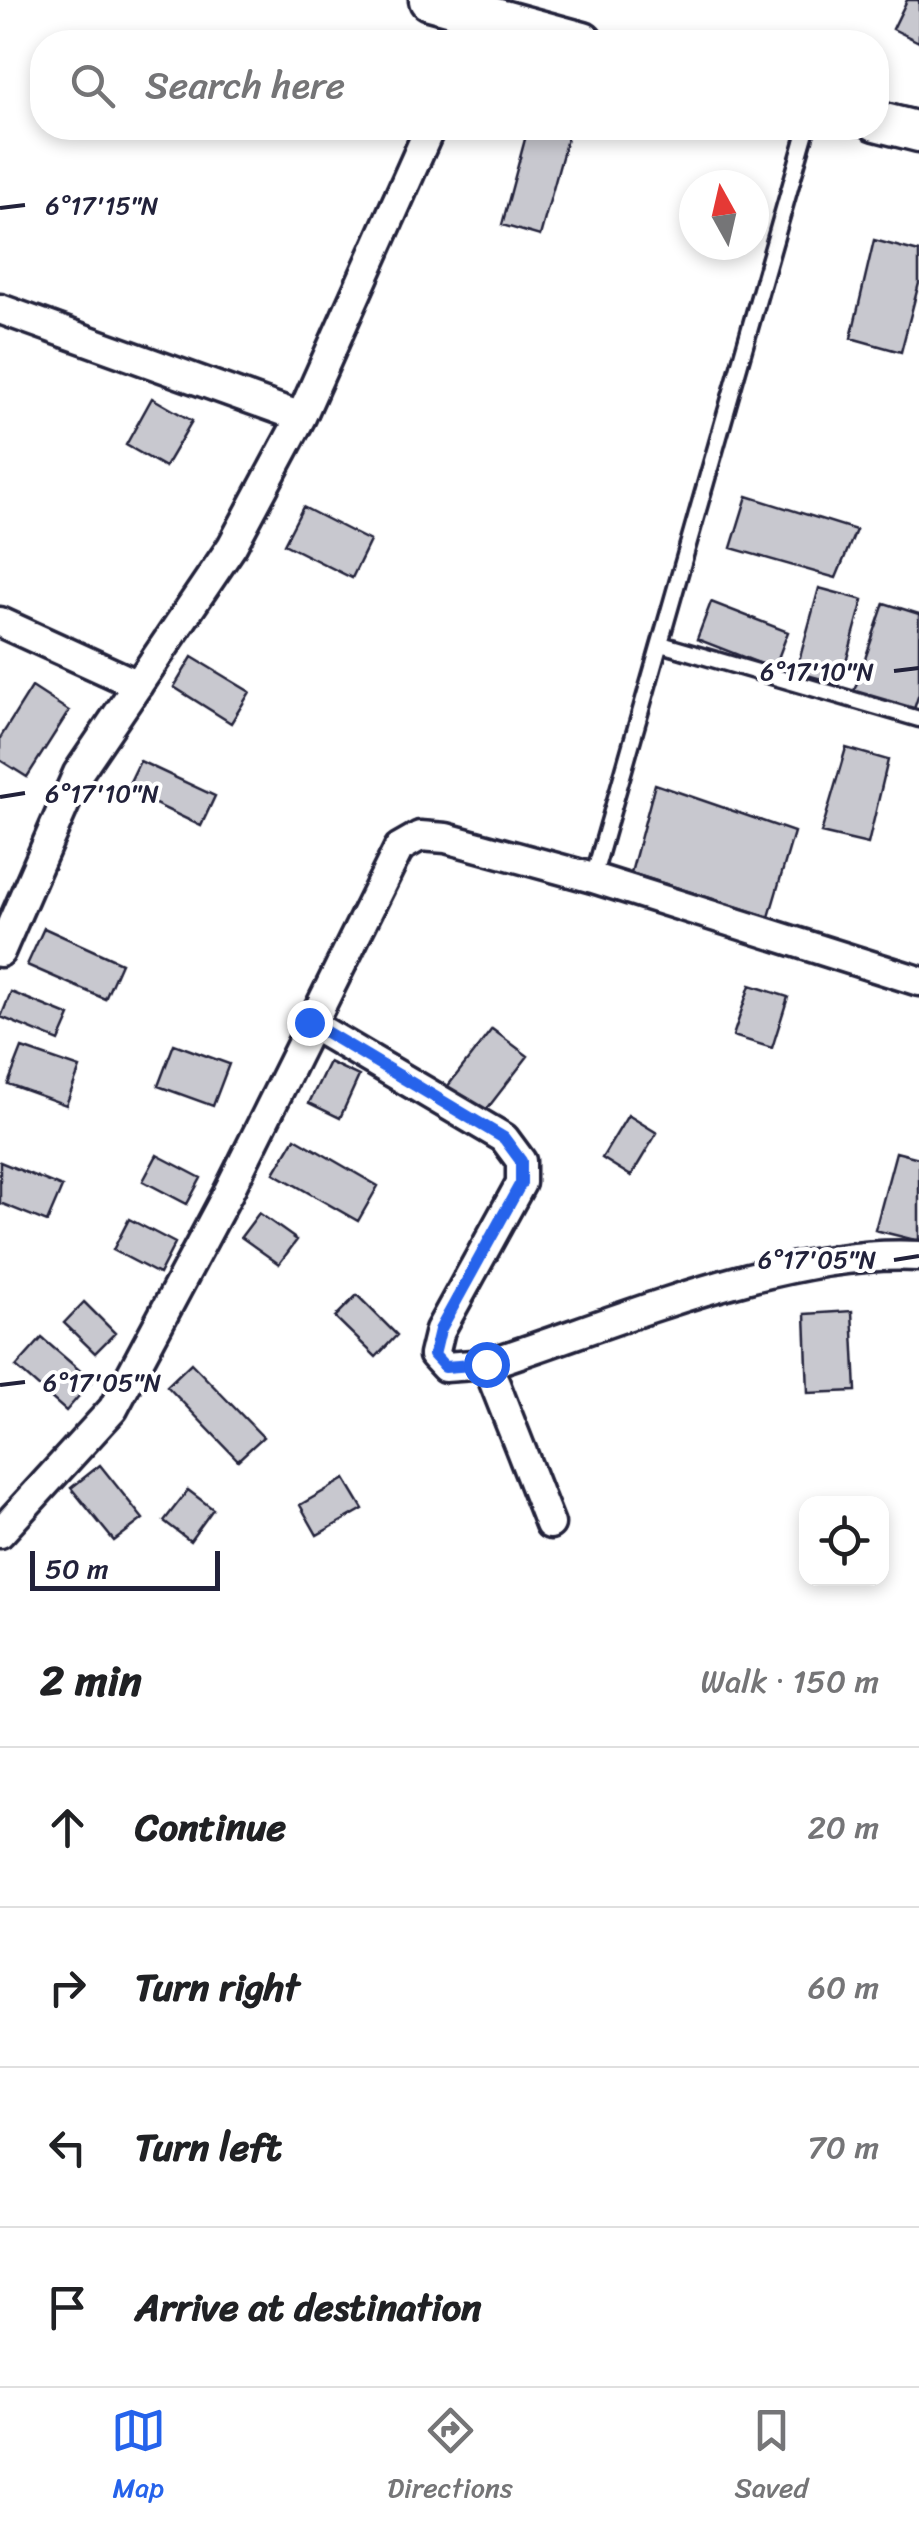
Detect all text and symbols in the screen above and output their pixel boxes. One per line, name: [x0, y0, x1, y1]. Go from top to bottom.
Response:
search box: [30, 30, 889, 140]
text: Search here: [145, 52, 345, 119]
icon: search: [65, 58, 120, 113]
north arrow: [679, 170, 769, 260]
text: 6°17'15"N: [46, 183, 159, 228]
text: 6°17'10"N: [760, 649, 874, 694]
text: 6°17'10"N: [45, 771, 159, 816]
route end: [287, 1000, 333, 1046]
text: 6°17'05"N: [758, 1237, 877, 1282]
route start: [464, 1342, 510, 1388]
text: 6°17'05"N: [43, 1360, 162, 1405]
map controls: [799, 1496, 889, 1586]
button: locate: [799, 1496, 889, 1586]
text: 50 m: [45, 1544, 109, 1593]
scale bar: [30, 1546, 220, 1590]
text: 2 min: [40, 1644, 142, 1718]
text: Walk · 150 m: [701, 1653, 879, 1710]
text: Continue: [135, 1794, 286, 1861]
text: 20 m: [807, 1799, 879, 1856]
icon: ahead: [40, 1800, 95, 1855]
text: Turn right: [135, 1954, 300, 2021]
text: 60 m: [808, 1959, 879, 2016]
icon: right: [40, 1960, 95, 2015]
text: Turn left: [135, 2114, 281, 2181]
text: 70 m: [808, 2119, 879, 2176]
icon: left: [40, 2120, 95, 2175]
text: Arrive at destination: [135, 2274, 482, 2341]
icon: arrive: [40, 2280, 95, 2335]
tab: Map: [111, 2403, 166, 2512]
tab: Directions: [387, 2403, 513, 2512]
tab: Saved: [734, 2403, 808, 2512]

